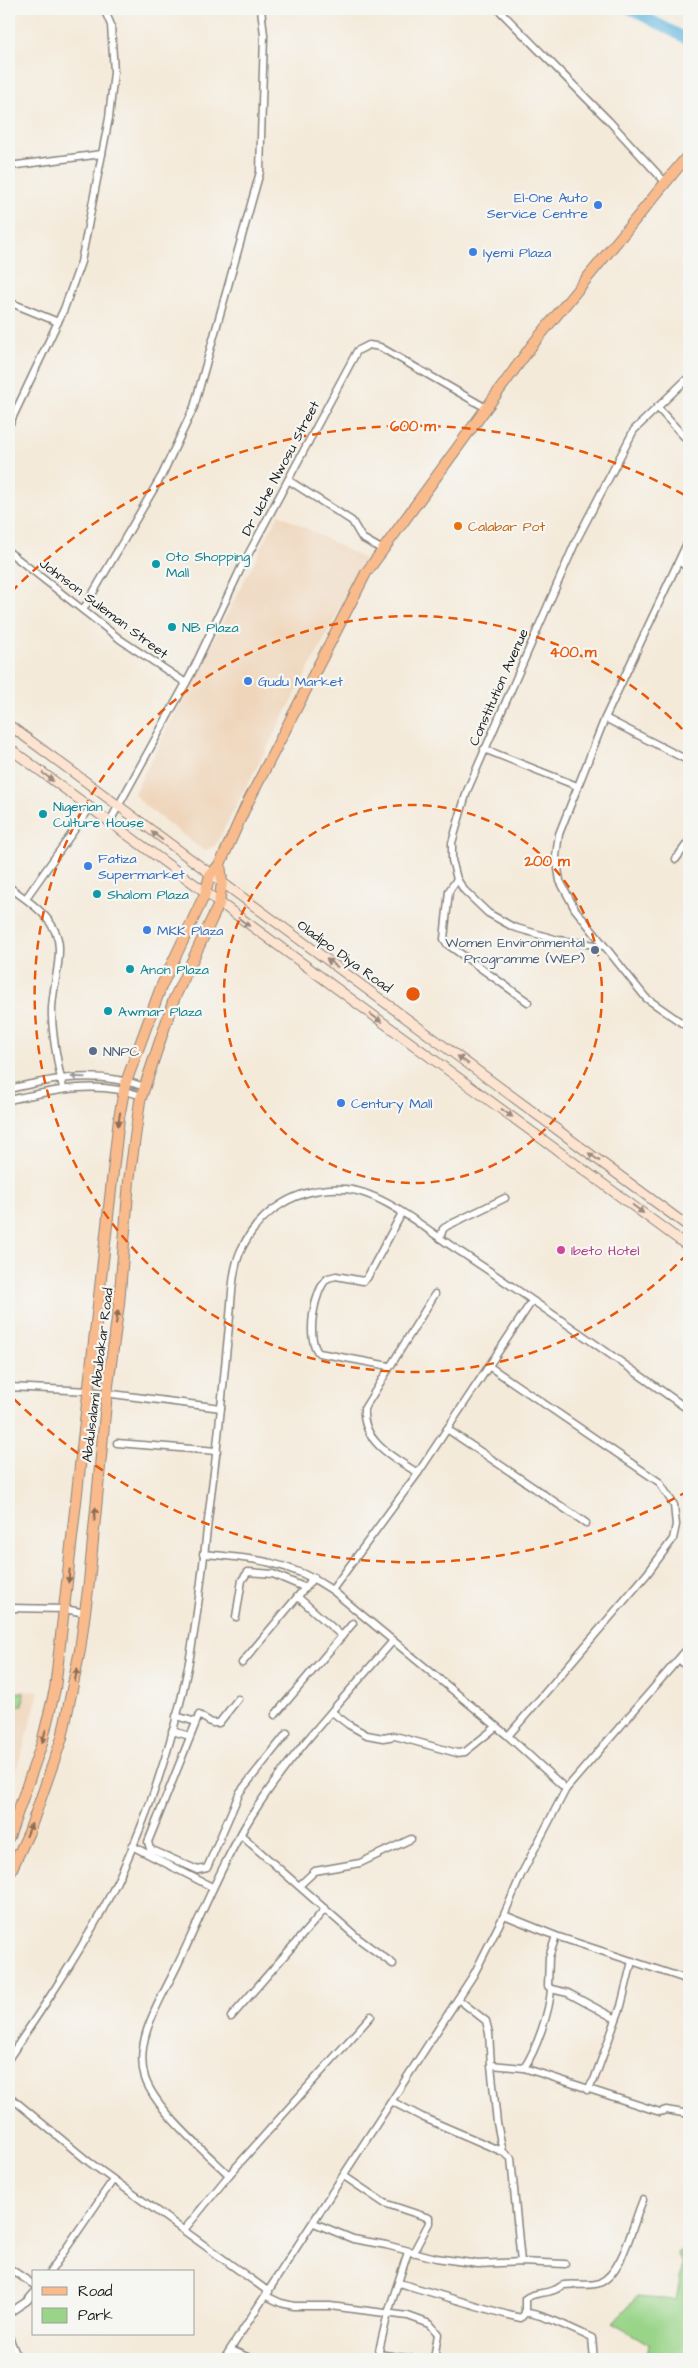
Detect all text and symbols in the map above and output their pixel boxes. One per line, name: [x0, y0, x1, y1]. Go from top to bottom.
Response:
place label: El-One Auto Service Centre: [487, 188, 588, 224]
marker: El-One Auto Service Centre: [592, 199, 604, 211]
place label: Iyemi Plaza: [483, 243, 551, 263]
marker: Iyemi Plaza: [467, 246, 479, 258]
street label: Dr Uche Nwosu Street: [237, 397, 325, 539]
text: 600 m: [390, 416, 436, 437]
place label: Calabar Pot: [468, 517, 545, 537]
marker: Calabar Pot: [452, 520, 464, 532]
place label: Oto Shopping Mall: [166, 547, 250, 583]
street label: Johnson Suleman Street: [35, 554, 172, 664]
marker: Oto Shopping Mall: [150, 558, 162, 570]
place label: NB Plaza: [182, 618, 239, 638]
marker: NB Plaza: [166, 621, 178, 633]
street label: Constitution Avenue: [464, 625, 534, 749]
text: 400 m: [550, 642, 597, 663]
place label: Gudu Market: [258, 672, 343, 692]
marker: Gudu Market: [242, 675, 254, 687]
one-way arrow: [41, 772, 55, 782]
place label: Nigerian Culture House: [53, 797, 144, 833]
marker: Nigerian Culture House: [37, 808, 49, 820]
one-way arrow: [150, 831, 164, 841]
place label: Fatiza Supermarket: [98, 849, 185, 885]
text: 200 m: [523, 851, 570, 872]
marker: Fatiza Supermarket: [82, 860, 94, 872]
place label: Shalom Plaza: [107, 885, 189, 905]
marker: Shalom Plaza: [91, 888, 103, 900]
street label: Oladipo Diya Road: [293, 915, 396, 998]
one-way arrow: [237, 917, 251, 927]
place label: MKK Plaza: [157, 921, 223, 941]
marker: MKK Plaza: [141, 924, 153, 936]
place label: Women Environmental Programme (WEP): [445, 933, 585, 969]
marker: Women Environmental Programme (WEP): [589, 944, 601, 956]
one-way arrow: [326, 958, 339, 969]
place label: Anon Plaza: [140, 960, 209, 980]
marker: Anon Plaza: [124, 963, 136, 975]
centre of rings: [404, 985, 422, 1003]
place label: Awmar Plaza: [118, 1002, 202, 1022]
marker: Awmar Plaza: [102, 1005, 114, 1017]
one-way arrow: [369, 1013, 383, 1023]
place label: NNPC: [103, 1042, 139, 1062]
marker: NNPC: [87, 1045, 99, 1057]
one-way arrow: [456, 1055, 470, 1065]
one-way arrow: [70, 1073, 86, 1081]
place label: Century Mall: [351, 1094, 432, 1114]
marker: Century Mall: [335, 1097, 347, 1109]
one-way arrow: [500, 1108, 513, 1119]
one-way arrow: [115, 1111, 123, 1127]
one-way arrow: [587, 1152, 601, 1162]
one-way arrow: [631, 1204, 645, 1214]
place label: Ibeto Hotel: [571, 1241, 639, 1261]
marker: Ibeto Hotel: [555, 1244, 567, 1256]
street label: Abdulsalami Abubakar Road: [77, 1287, 119, 1463]
one-way arrow: [114, 1309, 122, 1325]
one-way arrow: [92, 1505, 100, 1521]
one-way arrow: [65, 1568, 73, 1584]
one-way arrow: [72, 1666, 80, 1682]
one-way arrow: [40, 1729, 48, 1744]
one-way arrow: [25, 1822, 33, 1837]
legend: [32, 2270, 195, 2336]
text: Road: [78, 2281, 113, 2302]
text: Park: [78, 2305, 113, 2326]

